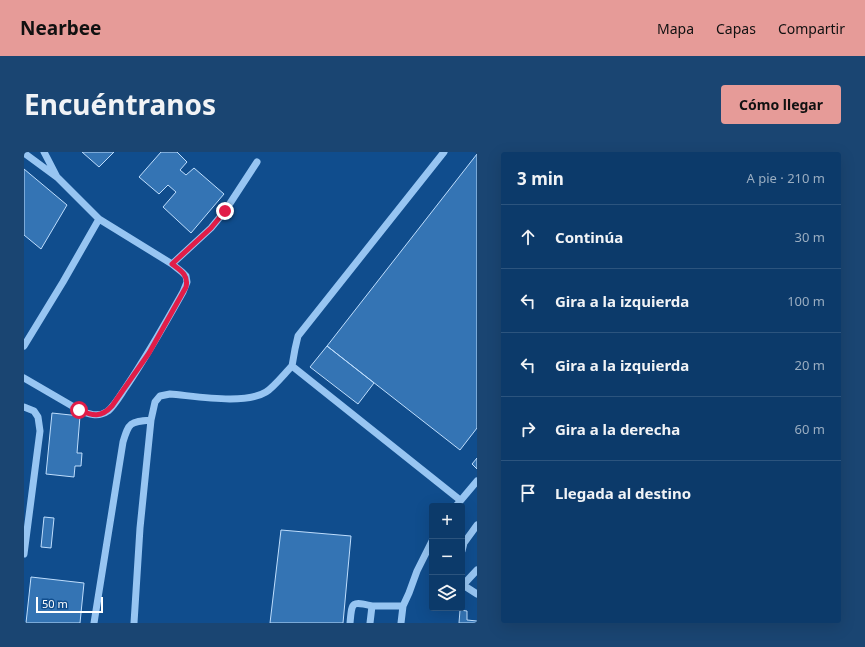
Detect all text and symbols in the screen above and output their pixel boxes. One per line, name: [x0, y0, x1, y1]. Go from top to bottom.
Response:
text: Nearbee: [20, 15, 101, 41]
text: Mapa: [657, 19, 694, 38]
text: Capas: [716, 19, 756, 38]
text: Compartir: [778, 19, 845, 38]
text: Encuéntranos: [24, 85, 216, 123]
button: Cómo llegar: [721, 85, 841, 124]
text: 3 min: [517, 167, 564, 190]
text: A pie · 210 m: [747, 169, 825, 187]
route end: [216, 202, 234, 220]
icon: ahead: [517, 226, 539, 248]
text: Continúa: [555, 227, 623, 247]
text: 30 m: [795, 228, 825, 246]
icon: left: [517, 290, 539, 312]
text: Gira a la izquierda: [555, 291, 689, 311]
text: 100 m: [787, 292, 825, 310]
icon: left: [517, 354, 539, 376]
text: Gira a la izquierda: [555, 355, 689, 375]
text: 20 m: [795, 356, 825, 374]
route start: [70, 401, 88, 419]
icon: right: [517, 418, 539, 440]
text: Gira a la derecha: [555, 419, 680, 439]
text: 60 m: [795, 420, 825, 438]
icon: arrive: [517, 482, 539, 504]
text: Llegada al destino: [555, 483, 691, 503]
map controls: [429, 503, 465, 611]
button: +: [429, 503, 465, 539]
button: −: [429, 539, 465, 575]
button: layers: [429, 575, 465, 611]
scale bar: [36, 595, 103, 614]
text: 50 m: [42, 596, 68, 611]

